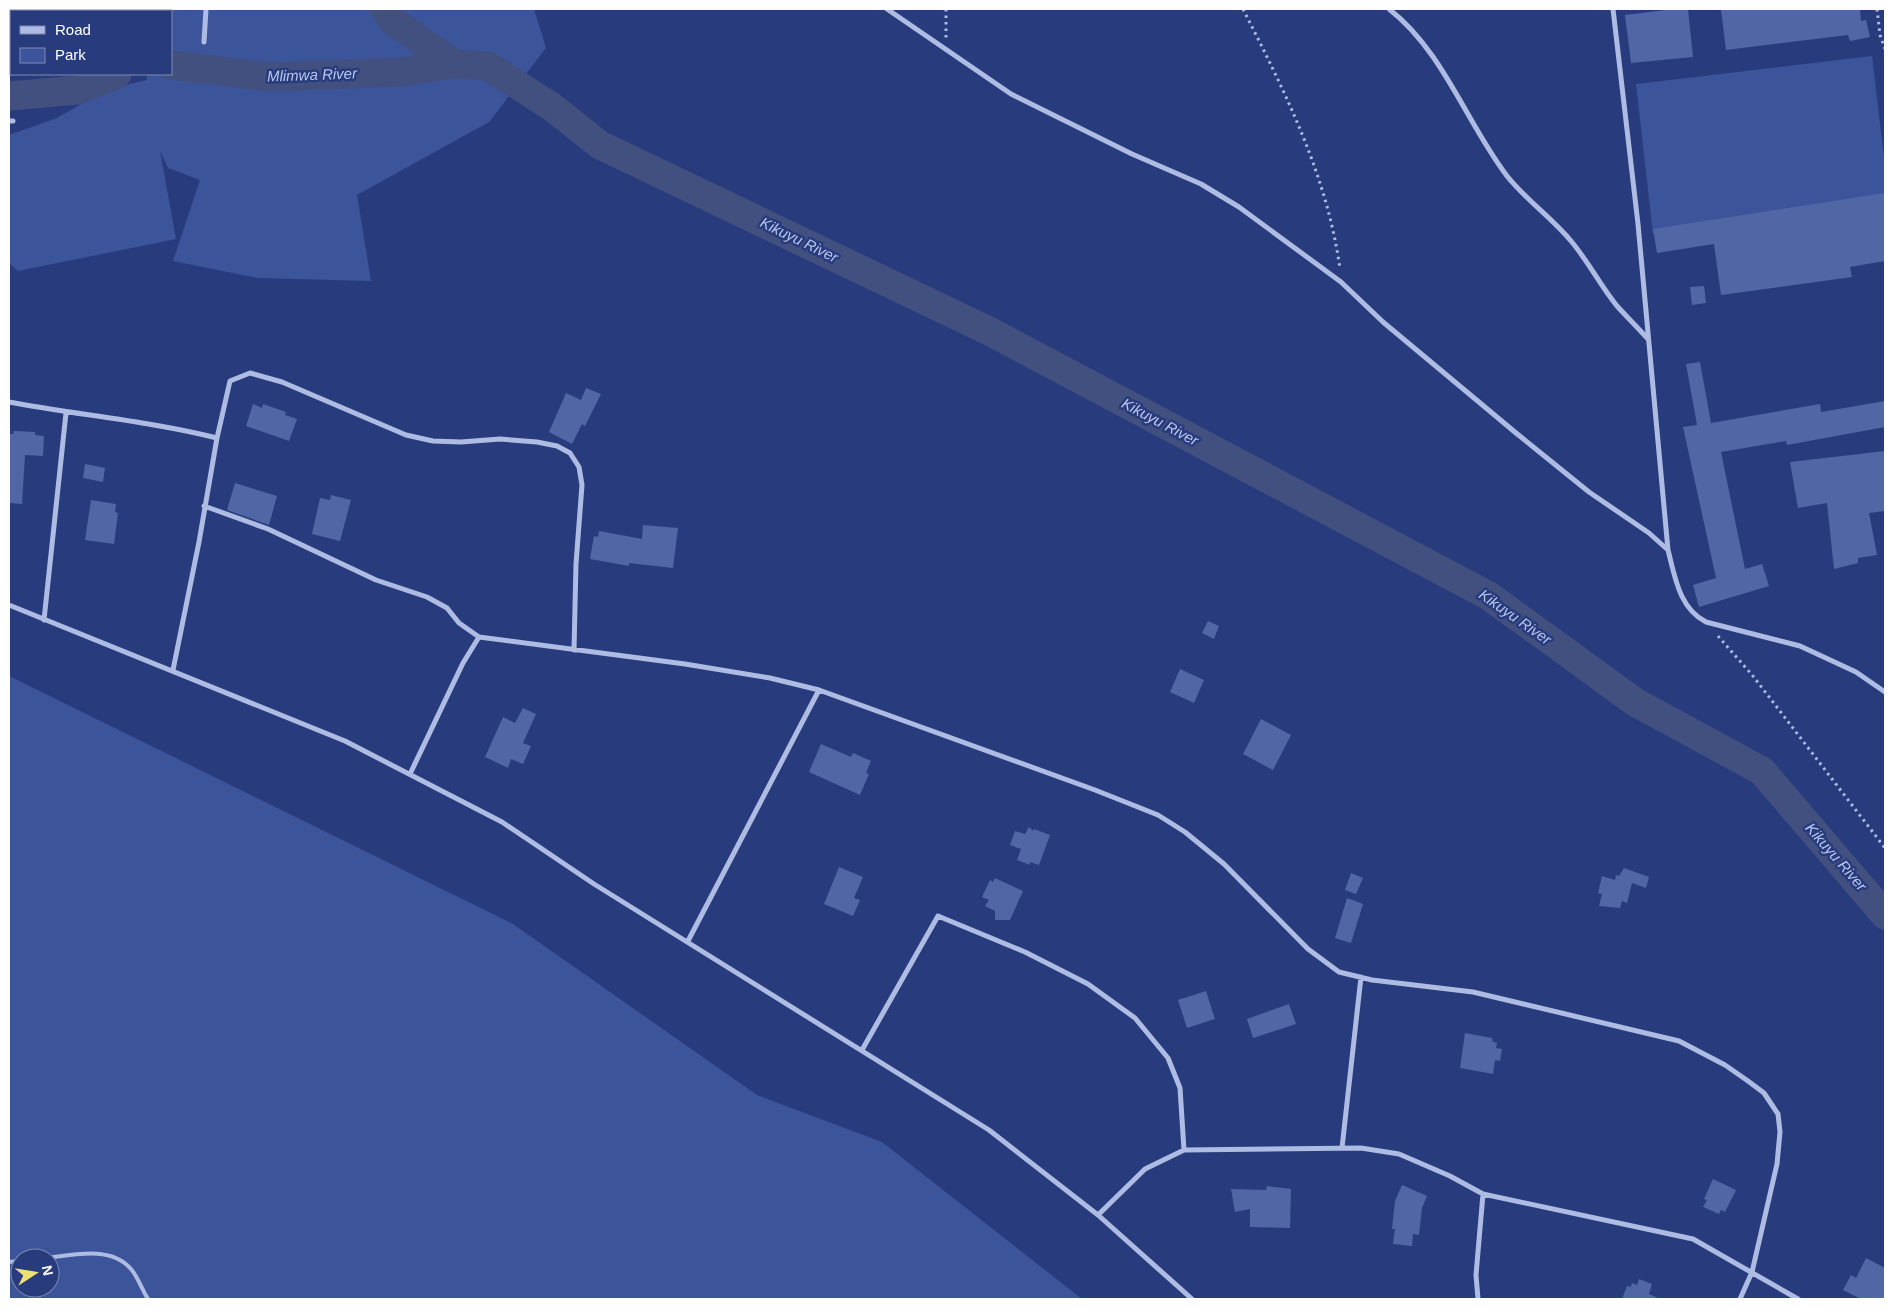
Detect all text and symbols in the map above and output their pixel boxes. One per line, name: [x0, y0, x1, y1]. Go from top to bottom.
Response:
legend: [10, 10, 172, 75]
text: Road: [55, 21, 91, 38]
text: Park: [55, 46, 86, 63]
water label: Mlimwa River: [267, 64, 358, 85]
water label: Kikuyu River: [758, 213, 842, 266]
water label: Kikuyu River: [1119, 394, 1202, 449]
water label: Kikuyu River: [1476, 585, 1555, 648]
water label: Kikuyu River: [1802, 819, 1871, 895]
north arrow: [10, 1248, 60, 1298]
text: N: [39, 1264, 57, 1277]

